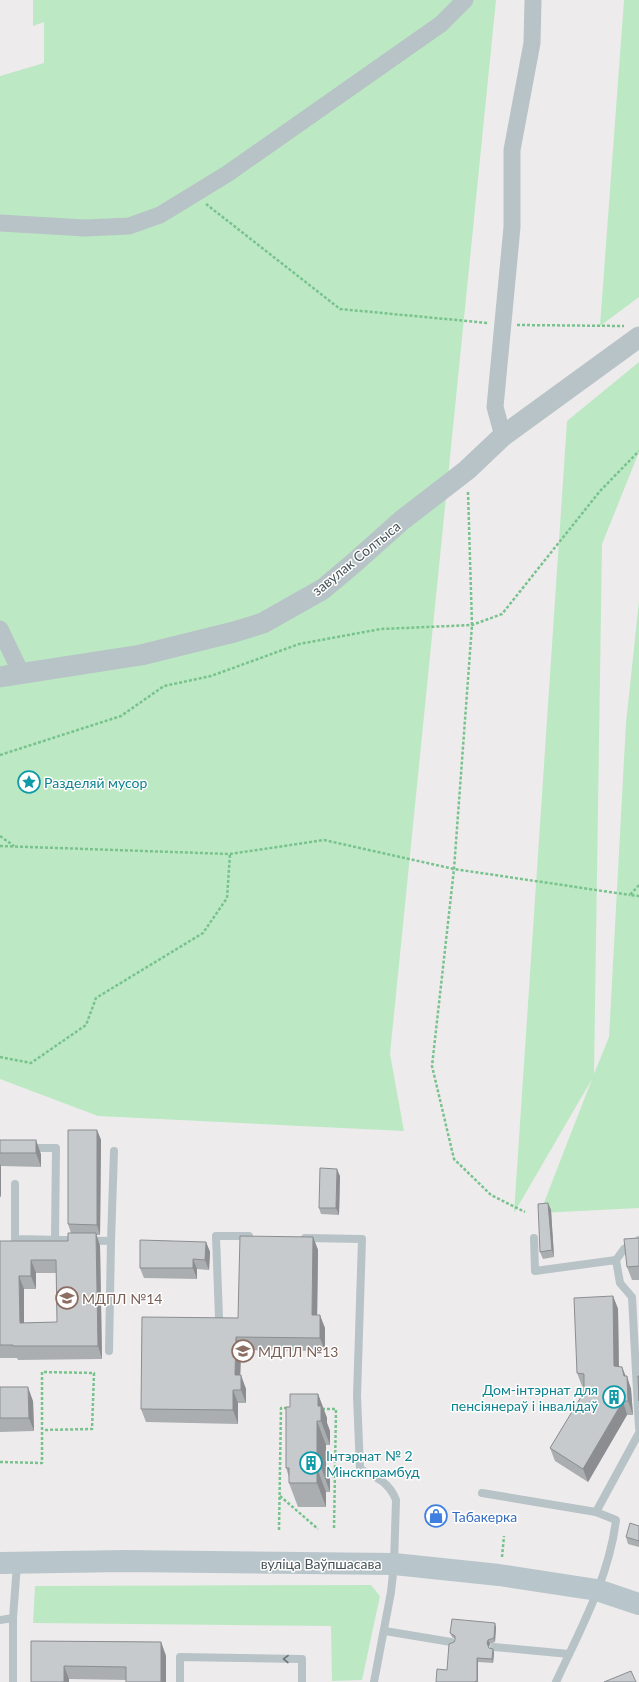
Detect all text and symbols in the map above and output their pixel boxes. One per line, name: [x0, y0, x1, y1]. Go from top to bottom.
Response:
street label: завулак Солтыса: [308, 517, 404, 599]
place icon: Разделяй мусор: [16, 769, 42, 795]
place label: Разделяй мусор: [44, 774, 147, 791]
school or university icon: МДПЛ №14: [54, 1285, 80, 1311]
place label: МДПЛ №14: [82, 1290, 163, 1307]
school or university icon: МДПЛ №13: [230, 1338, 256, 1364]
place label: МДПЛ №13: [258, 1343, 339, 1360]
place label: Дом-інтэрнат для пенсіянераў і інвалідаў: [451, 1381, 599, 1414]
building icon: Дом-інтэрнат для пенсіянераў і інвалідаў: [601, 1384, 627, 1410]
place label: Інтэрнат № 2 Мінскпрамбуд: [326, 1447, 420, 1480]
building icon: Інтэрнат № 2 Мінскпрамбуд: [298, 1450, 324, 1476]
shop icon: Табакерка: [423, 1503, 449, 1529]
place label: Табакерка: [452, 1508, 517, 1525]
street label: вуліца Ваўпшасава: [261, 1555, 381, 1572]
one-way arrow: [283, 1655, 289, 1663]

